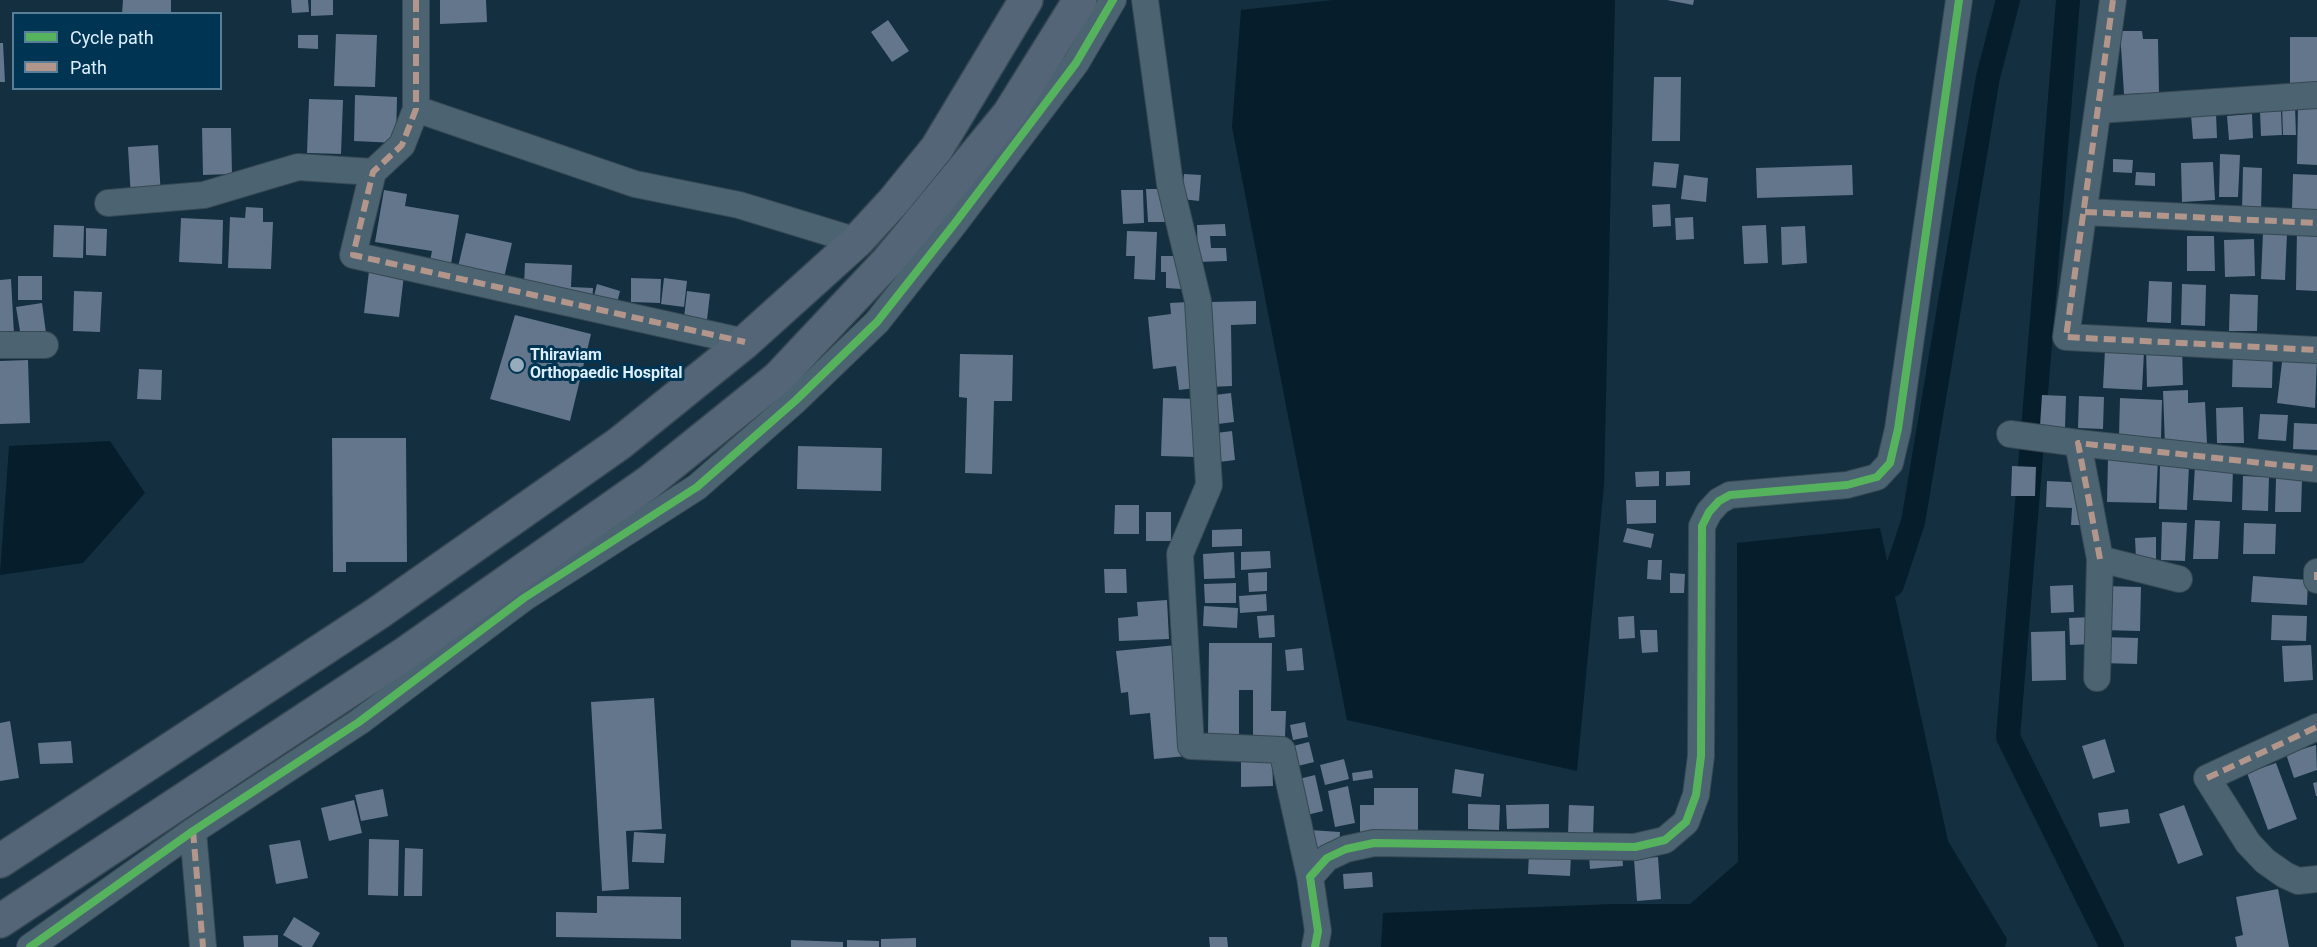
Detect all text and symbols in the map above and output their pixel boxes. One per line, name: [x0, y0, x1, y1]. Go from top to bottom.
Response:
legend: [12, 12, 222, 90]
text: Cycle path: [70, 27, 154, 48]
text: Path: [70, 57, 107, 78]
place label: Thiraviam Orthopaedic Hospital: [530, 346, 682, 384]
marker: Thiraviam Orthopaedic Hospital: [508, 356, 526, 374]

